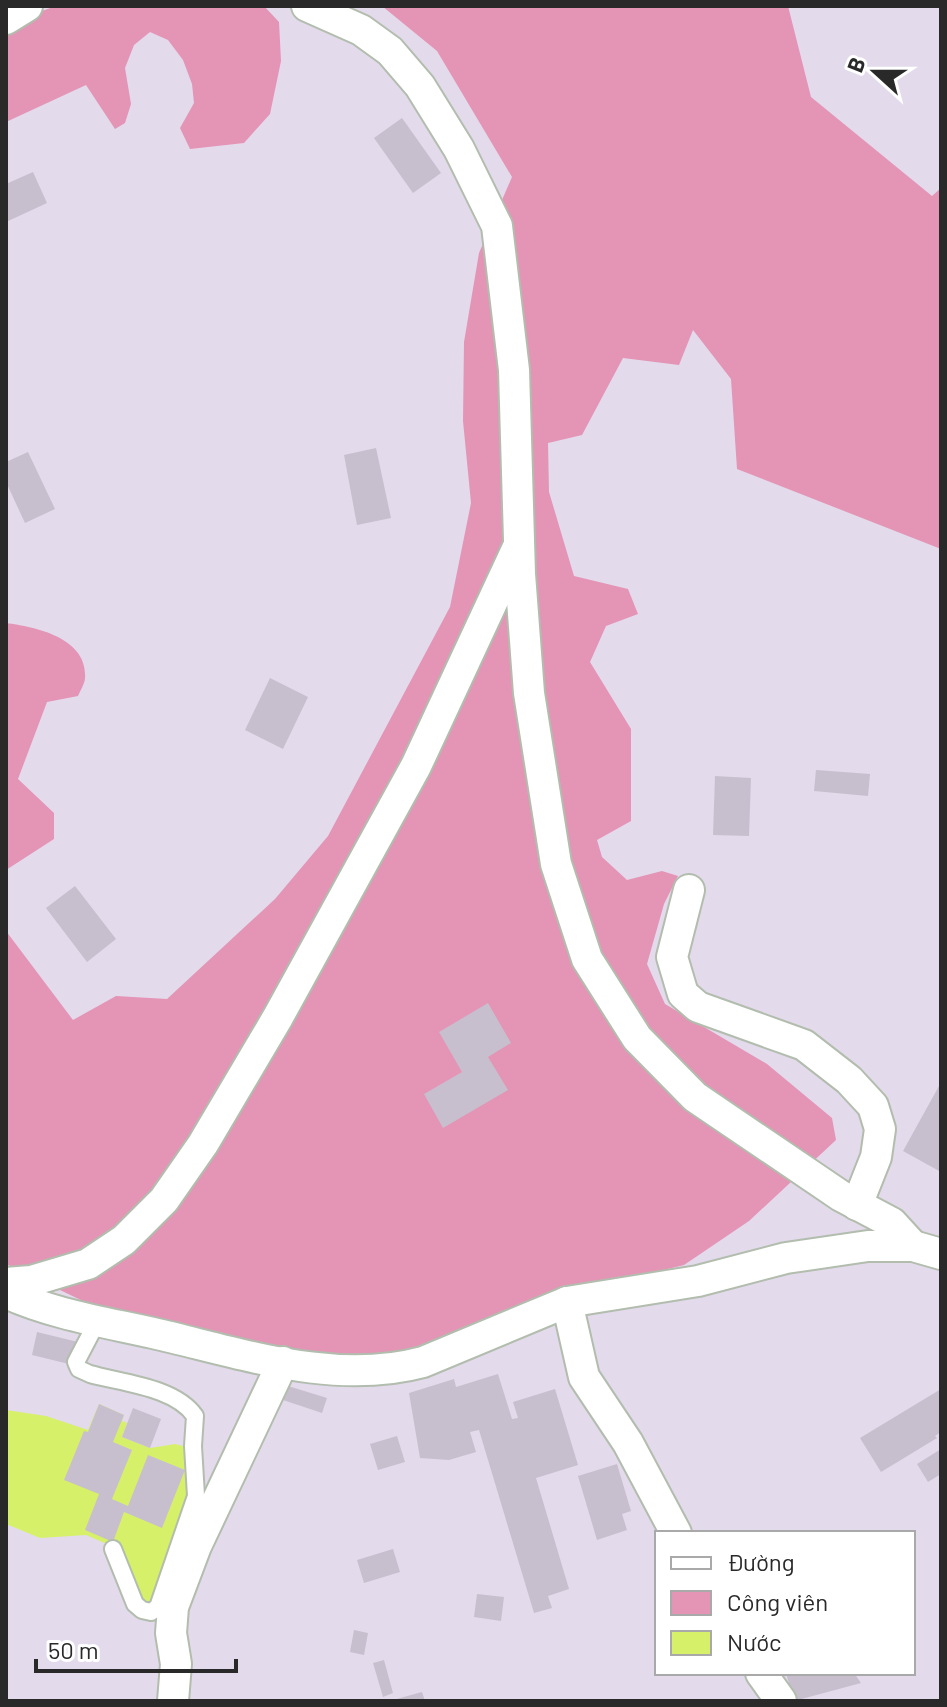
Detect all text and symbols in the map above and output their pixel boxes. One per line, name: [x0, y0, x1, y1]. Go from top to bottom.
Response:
north arrow: [835, 32, 915, 112]
text: B: [841, 53, 870, 76]
legend: [655, 1531, 915, 1675]
text: Đường: [727, 1547, 795, 1576]
text: Công viên: [727, 1587, 828, 1616]
scale bar: [36, 1623, 236, 1673]
text: Nước: [727, 1627, 782, 1656]
text: 50 m: [48, 1635, 99, 1664]

